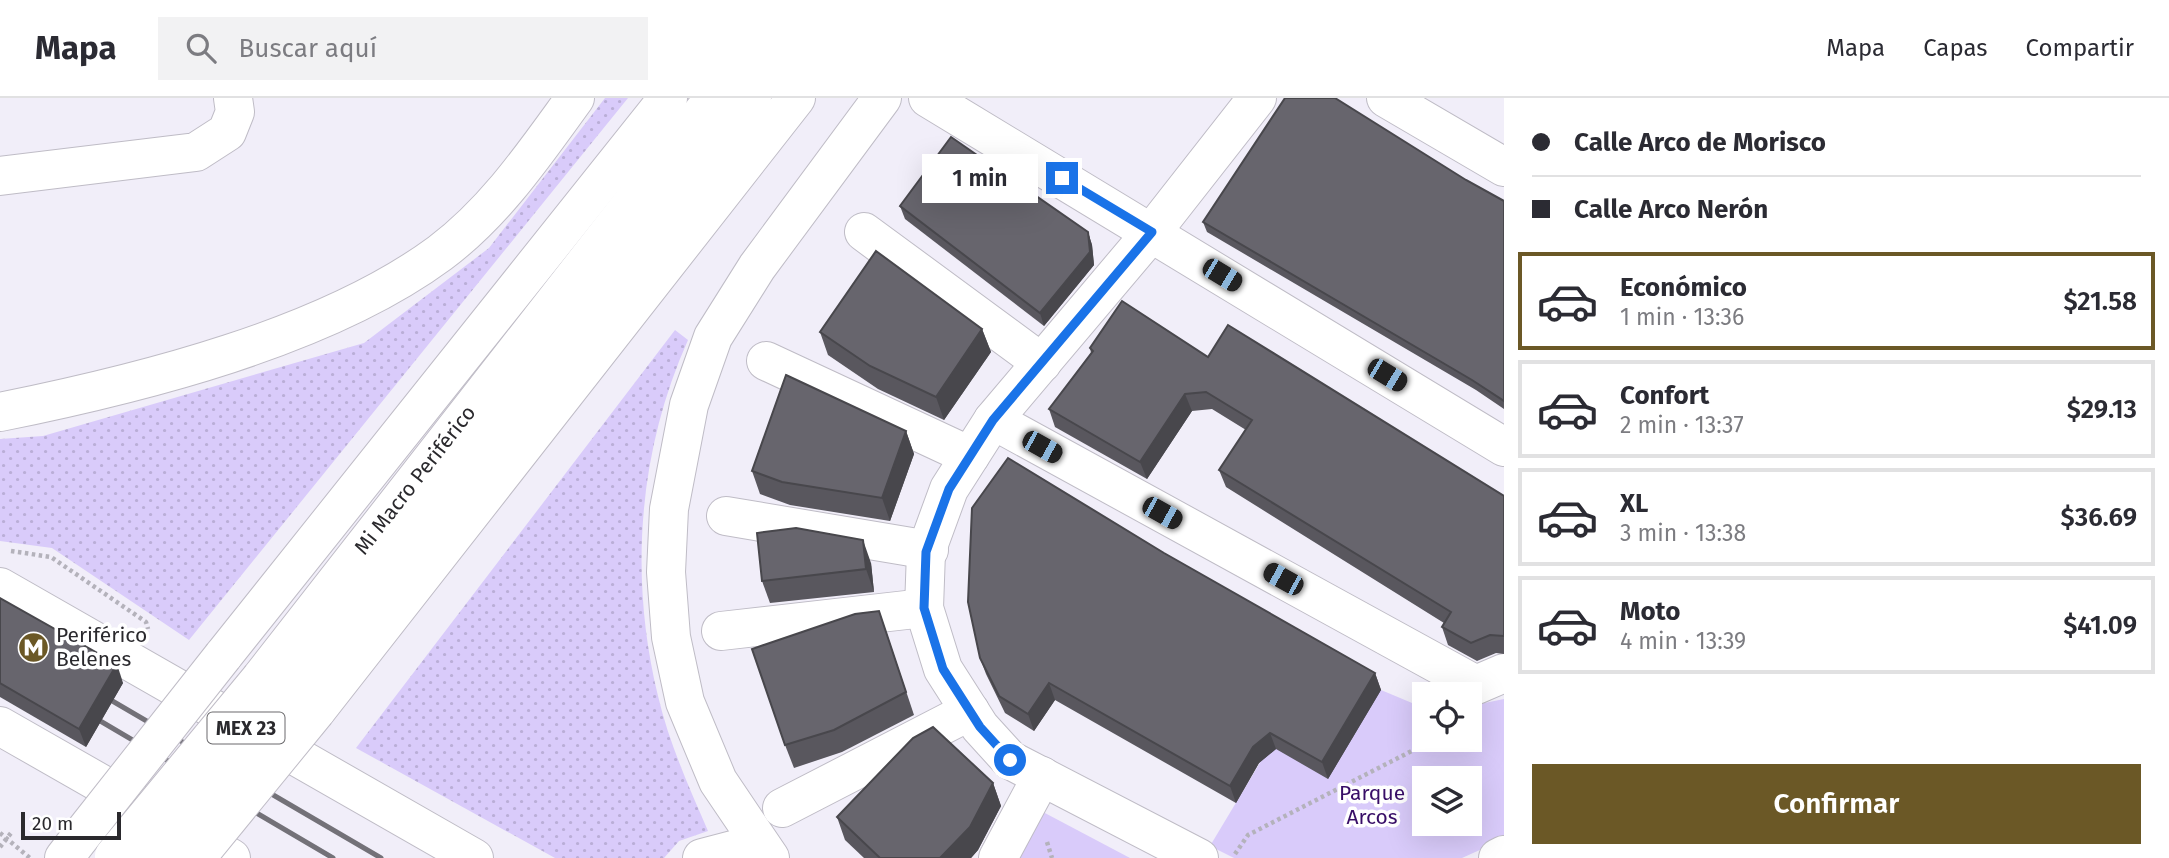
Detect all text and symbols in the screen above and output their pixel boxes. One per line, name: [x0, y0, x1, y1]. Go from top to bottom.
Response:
search box: [158, 17, 648, 80]
text: Mapa: [35, 28, 116, 68]
icon: search: [182, 29, 220, 67]
text: Buscar aquí: [238, 33, 377, 64]
text: Mapa: [1826, 34, 1885, 62]
text: Capas: [1923, 34, 1987, 62]
text: Compartir: [2025, 34, 2134, 62]
text: Calle Arco de Morisco: [1574, 127, 1826, 158]
callout: 1 min: [922, 154, 1038, 202]
route end: [1046, 162, 1078, 194]
text: 1 min: [952, 164, 1008, 192]
text: Calle Arco Nerón: [1574, 194, 1768, 225]
car: [1199, 255, 1246, 295]
icon: car: [1536, 270, 1599, 333]
text: Económico: [1620, 272, 1747, 303]
text: $21.58: [2063, 286, 2137, 317]
text: 1 min · 13:36: [1620, 303, 1744, 331]
car: [1364, 355, 1411, 395]
icon: car: [1536, 378, 1599, 441]
text: Confort: [1620, 380, 1709, 411]
text: $29.13: [2067, 394, 2137, 425]
street label: Mi Macro Periférico: [349, 400, 481, 560]
text: 2 min · 13:37: [1620, 411, 1744, 439]
car: [1019, 428, 1066, 466]
icon: car: [1536, 486, 1599, 549]
text: XL: [1620, 488, 1648, 519]
car: [1139, 494, 1186, 532]
text: $36.69: [2061, 502, 2137, 533]
text: 3 min · 13:38: [1620, 519, 1746, 547]
car: [1260, 560, 1307, 598]
icon: car: [1536, 594, 1599, 657]
text: Moto: [1620, 596, 1680, 627]
text: $41.09: [2063, 610, 2137, 641]
place label: Periférico Belenes: [56, 622, 147, 672]
text: 4 min · 13:39: [1620, 627, 1746, 655]
metro station icon: Periférico Belenes: [16, 630, 50, 664]
map controls: [1412, 682, 1482, 836]
button: locate: [1412, 682, 1482, 752]
road number: MEX 23: [208, 712, 284, 744]
route start: [994, 744, 1026, 776]
button: Confirmar: [1532, 764, 2141, 844]
button: layers: [1412, 766, 1482, 836]
park label: Parque Arcos: [1339, 780, 1405, 830]
scale bar: [21, 809, 121, 841]
text: 20 m: [32, 812, 73, 835]

